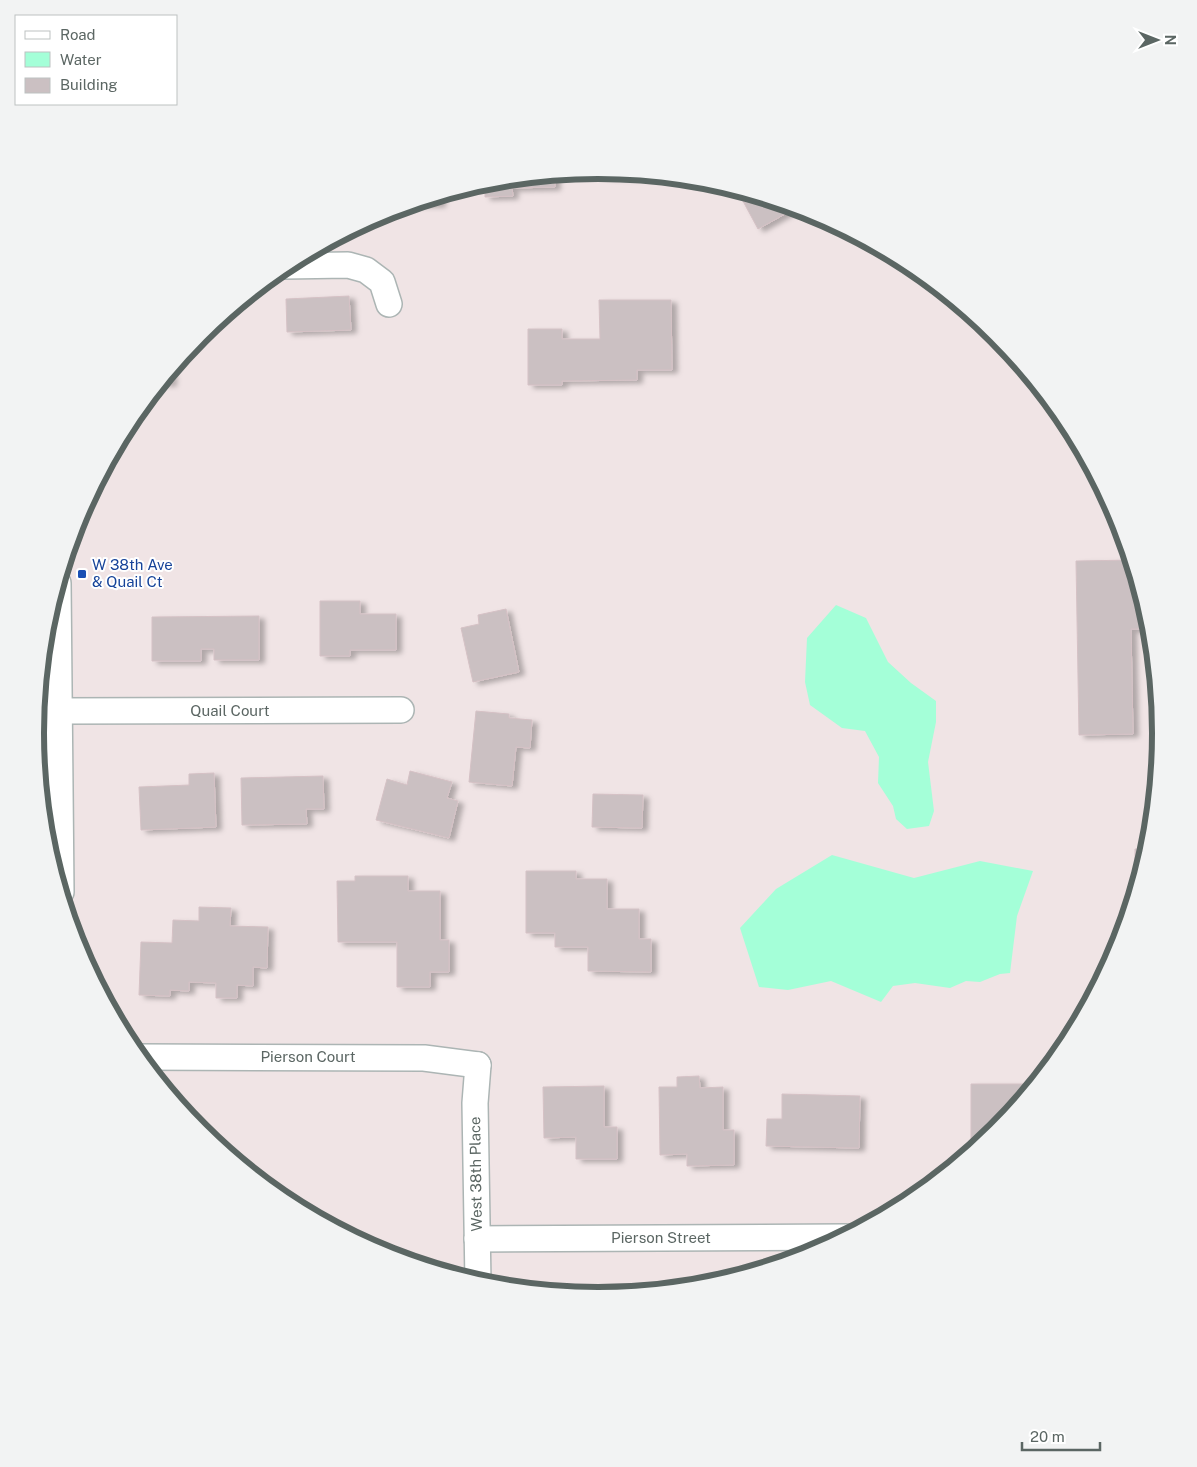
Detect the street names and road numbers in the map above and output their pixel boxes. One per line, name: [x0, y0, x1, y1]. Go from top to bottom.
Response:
street label: Quail Court: [190, 702, 270, 719]
street label: Pierson Court: [261, 1048, 356, 1065]
street label: West 38th Place: [466, 1116, 485, 1232]
street label: Pierson Street: [611, 1229, 711, 1246]

